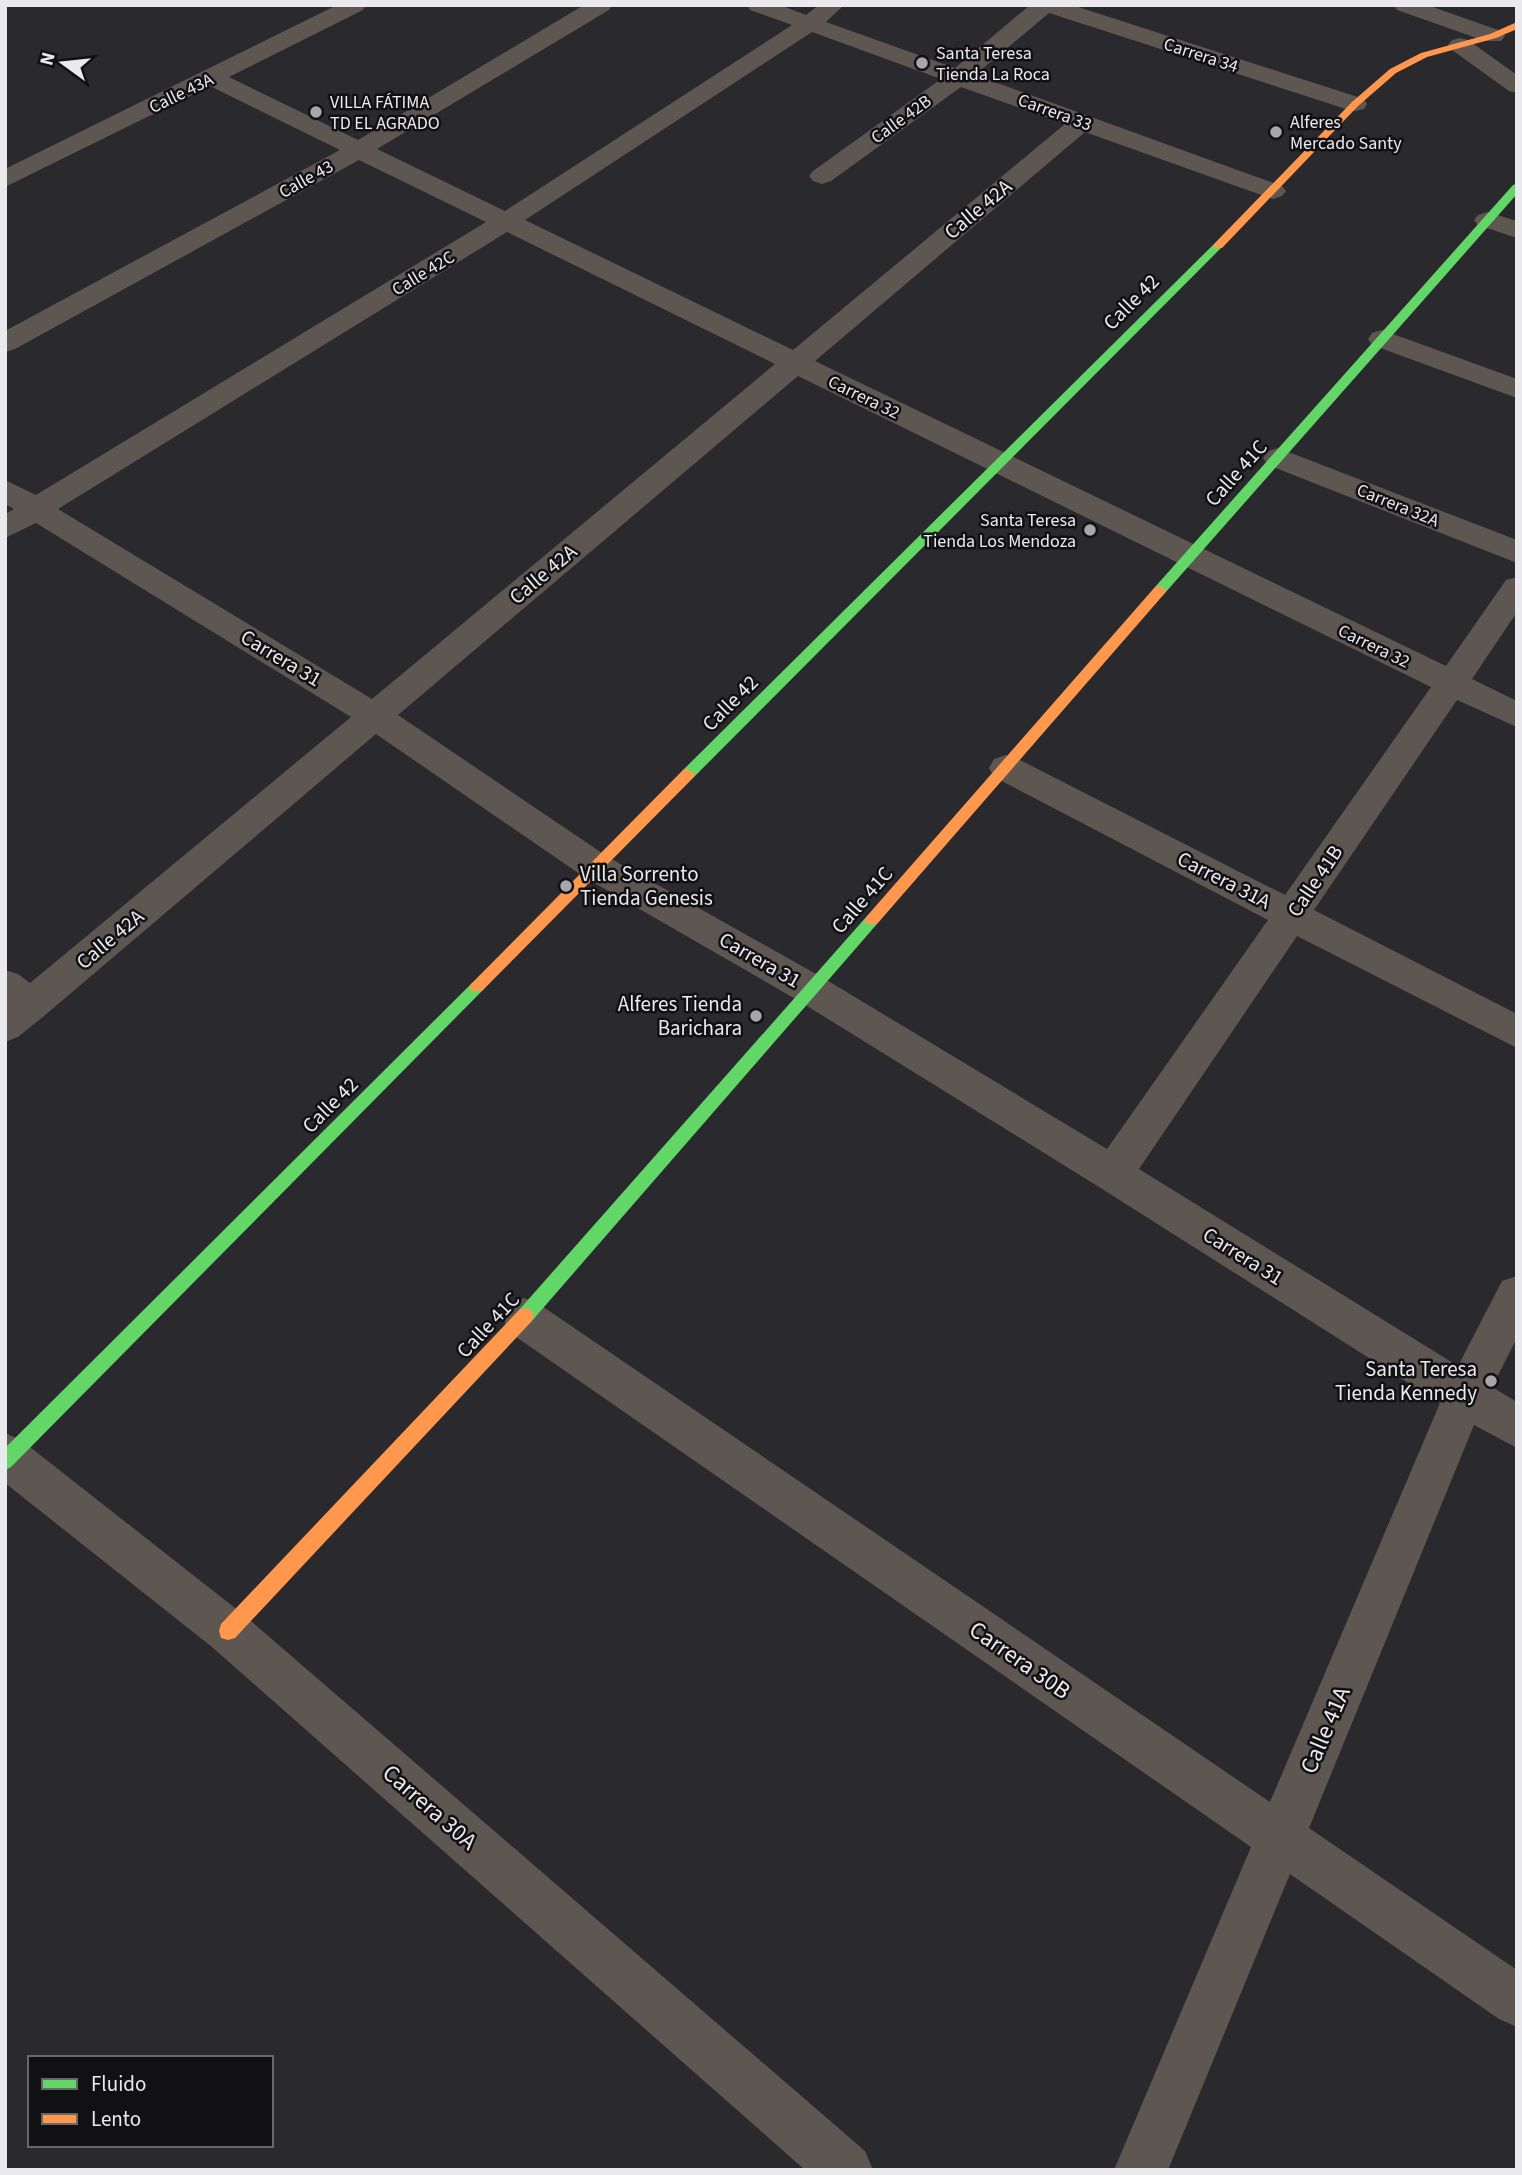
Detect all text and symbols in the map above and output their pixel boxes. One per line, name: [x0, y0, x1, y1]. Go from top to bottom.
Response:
north arrow: [28, 28, 98, 98]
street label: Carrera 34: [1160, 32, 1241, 79]
place label: Santa Teresa Tienda La Roca: [936, 41, 1050, 87]
text: N: [33, 49, 63, 69]
marker: Santa Teresa Tienda La Roca: [914, 55, 930, 71]
street label: Calle 43A: [145, 67, 218, 120]
street label: Carrera 33: [1014, 88, 1095, 137]
street label: Calle 42B: [866, 89, 937, 150]
place label: VILLA FÁTIMA TD EL AGRADO: [330, 90, 440, 136]
marker: VILLA FÁTIMA TD EL AGRADO: [308, 104, 324, 120]
place label: Alferes Mercado Santy: [1290, 110, 1402, 156]
marker: Alferes Mercado Santy: [1268, 124, 1284, 140]
street label: Calle 43: [274, 154, 338, 205]
street label: Calle 42A: [938, 171, 1019, 246]
street label: Calle 42C: [387, 245, 459, 302]
street label: Calle 42: [1096, 267, 1166, 337]
street label: Carrera 32: [824, 369, 904, 426]
street label: Calle 41C: [1198, 433, 1274, 513]
street label: Carrera 32A: [1353, 478, 1443, 533]
place label: Santa Teresa Tienda Los Mendoza: [923, 508, 1076, 554]
marker: Santa Teresa Tienda Los Mendoza: [1082, 522, 1098, 538]
street label: Calle 42A: [503, 536, 584, 611]
street label: Carrera 32: [1334, 618, 1414, 675]
street label: Carrera 31: [235, 622, 327, 694]
street label: Calle 42: [695, 668, 765, 738]
street label: Calle 41B: [1280, 839, 1350, 923]
street label: Carrera 31A: [1172, 844, 1276, 917]
place label: Villa Sorrento Tienda Genesis: [580, 859, 713, 913]
street label: Calle 41C: [824, 860, 900, 940]
marker: Villa Sorrento Tienda Genesis: [558, 878, 574, 894]
street label: Calle 42A: [70, 901, 151, 976]
street label: Carrera 31: [714, 925, 806, 995]
place label: Alferes Tienda Barichara: [618, 989, 742, 1043]
marker: Alferes Tienda Barichara: [748, 1008, 764, 1024]
street label: Calle 42: [295, 1070, 365, 1140]
street label: Carrera 31: [1197, 1219, 1289, 1293]
street label: Calle 41C: [449, 1285, 527, 1365]
place label: Santa Teresa Tienda Kennedy: [1335, 1354, 1477, 1408]
marker: Santa Teresa Tienda Kennedy: [1483, 1373, 1499, 1389]
street label: Carrera 30B: [962, 1613, 1078, 1708]
street label: Calle 41A: [1291, 1681, 1359, 1779]
street label: Carrera 30A: [375, 1756, 485, 1859]
legend: [28, 2056, 273, 2147]
text: Fluido: [91, 2069, 146, 2099]
text: Lento: [91, 2104, 141, 2134]

